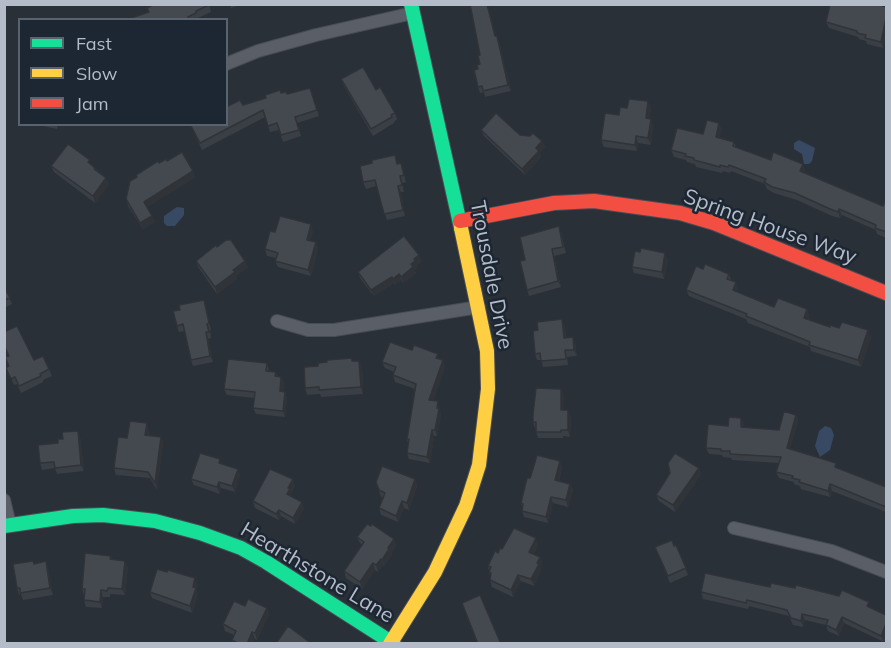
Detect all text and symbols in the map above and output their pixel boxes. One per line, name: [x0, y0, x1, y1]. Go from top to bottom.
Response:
legend: [18, 18, 228, 126]
text: Fast: [76, 32, 112, 55]
text: Slow: [76, 62, 117, 85]
text: Jam: [76, 92, 109, 115]
street label: Spring House Way: [680, 184, 860, 270]
street label: Trousdale Drive: [464, 199, 518, 351]
street label: Hearthstone Lane: [236, 517, 398, 629]

